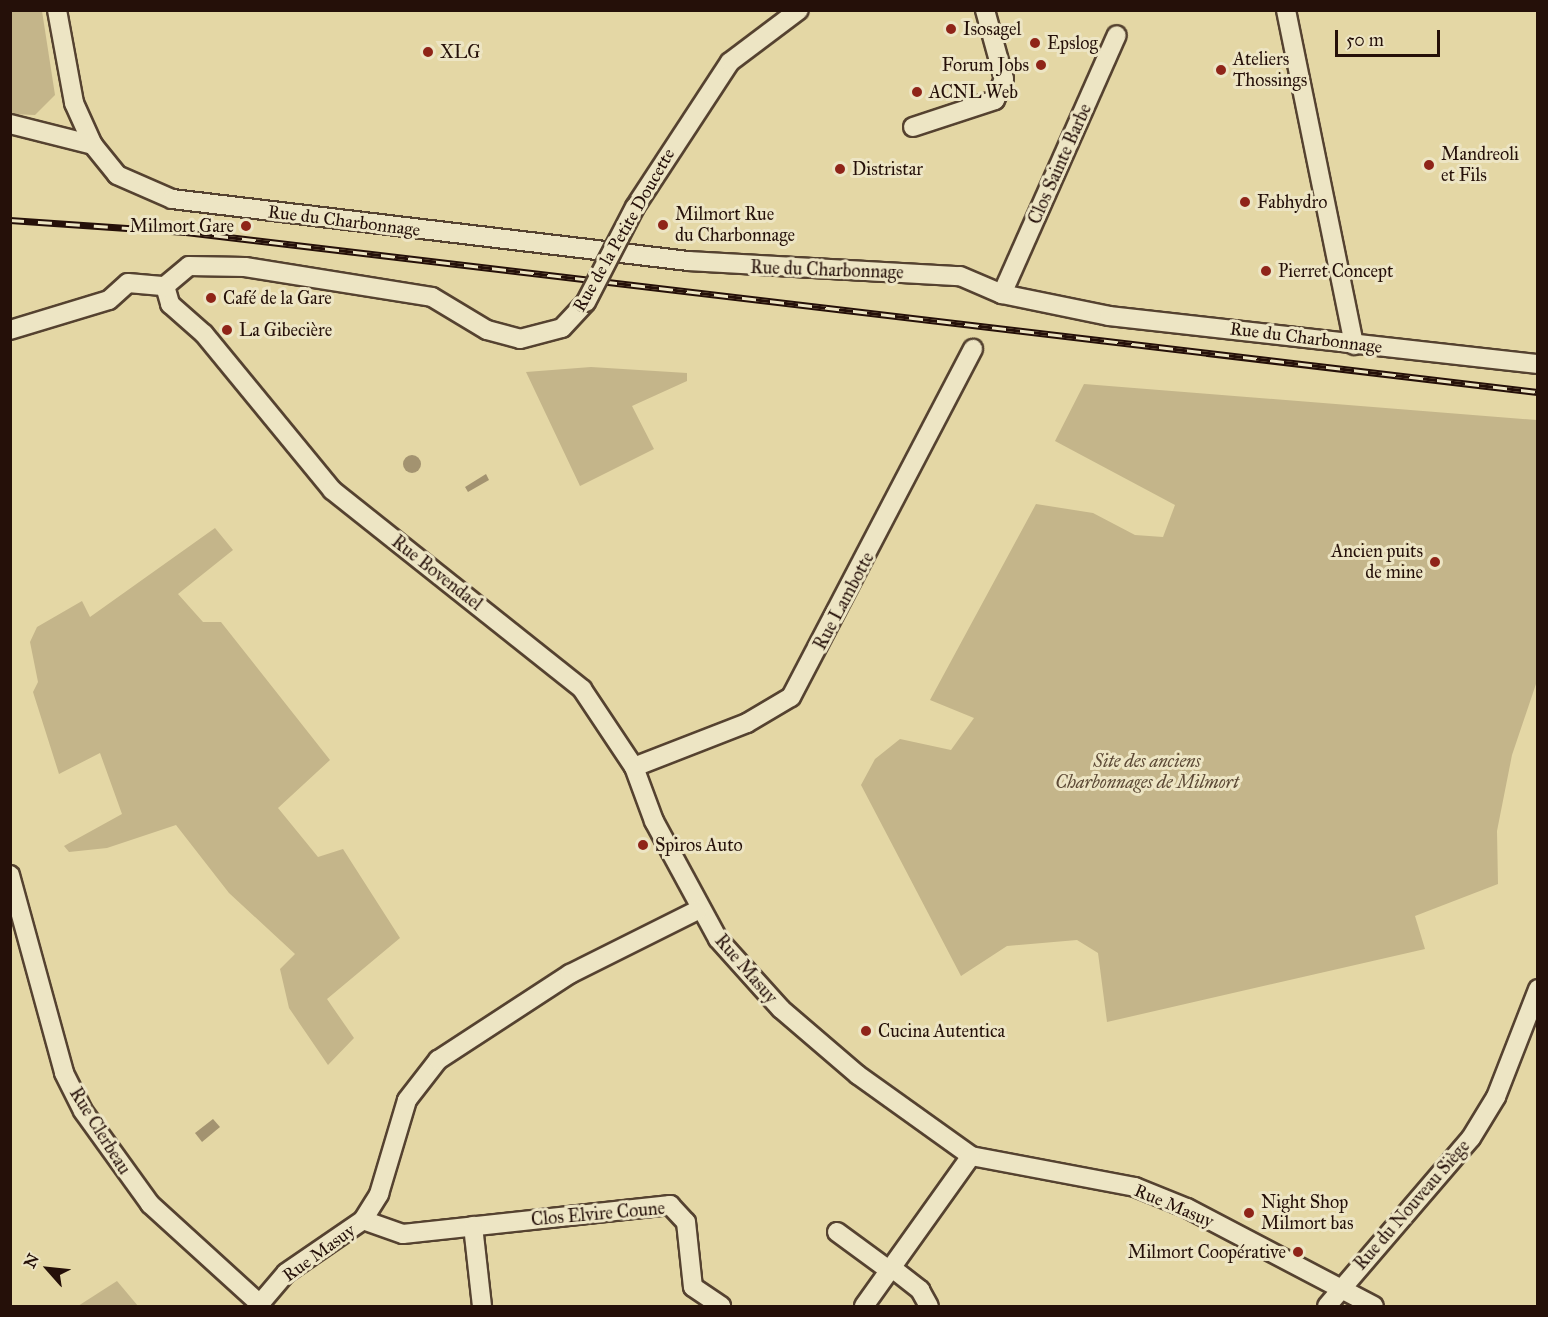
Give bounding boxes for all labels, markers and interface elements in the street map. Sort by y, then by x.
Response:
place label: Isosagel [963,18,1021,40]
scale bar [1338,18,1443,56]
marker: Isosagel [944,22,958,36]
text: 50 m [1346,29,1384,51]
place label: Epslog [1047,32,1098,54]
marker: Epslog [1028,36,1042,50]
place label: XLG [440,41,480,63]
marker: XLG [421,45,435,59]
place label: Ateliers Thossings [1233,49,1307,92]
place label: Forum Jobs [942,54,1029,76]
marker: Forum Jobs [1034,58,1048,72]
marker: Ateliers Thossings [1214,63,1228,77]
place label: ACNL Web [929,81,1018,103]
marker: ACNL Web [910,85,924,99]
street label: Clos Sainte Barbe [1024,100,1096,228]
place label: Mandreoli et Fils [1441,144,1519,186]
street label: Rue de la Petite Doucette [568,145,680,315]
place label: Distristar [852,158,923,180]
marker: Mandreoli et Fils [1422,158,1436,172]
marker: Distristar [833,162,847,176]
place label: Fabhydro [1257,191,1327,213]
marker: Fabhydro [1238,195,1252,209]
street label: Rue du Charbonnage [267,201,421,241]
place label: Milmort Rue du Charbonnage [675,204,795,246]
place label: Milmort Gare [130,215,234,237]
marker: Milmort Rue du Charbonnage [656,218,670,232]
marker: Milmort Gare [239,219,253,233]
street label: Rue du Charbonnage [750,257,904,283]
place label: Pierret Concept [1278,260,1393,282]
marker: Pierret Concept [1259,264,1273,278]
place label: Café de la Gare [223,287,332,309]
marker: Café de la Gare [204,291,218,305]
street label: Rue du Charbonnage [1229,318,1383,358]
place label: La Gibecière [239,319,332,341]
marker: La Gibecière [220,323,234,337]
street label: Rue Bovendael [387,531,487,615]
place label: Ancien puits de mine [1331,541,1423,584]
street label: Rue Lambotte [809,548,879,654]
marker: Ancien puits de mine [1428,555,1442,569]
park label: Site des anciens Charbonnages de Milmort [1055,751,1239,794]
place label: Spiros Auto [655,834,743,856]
marker: Spiros Auto [636,838,650,852]
street label: Rue Masuy [710,930,782,1008]
place label: Cucina Autentica [878,1020,1005,1042]
marker: Cucina Autentica [859,1024,873,1038]
street label: Rue Clerbeau [65,1084,135,1178]
street label: Rue du Nouveau Siège [1350,1136,1474,1274]
street label: Rue Masuy [1131,1180,1217,1232]
place label: Night Shop Milmort bas [1261,1192,1353,1234]
street label: Clos Elvire Coune [530,1197,666,1231]
marker: Night Shop Milmort bas [1242,1206,1256,1220]
street label: Rue Masuy [279,1220,359,1286]
north arrow [18,1239,78,1299]
place label: Milmort Coopérative [1128,1241,1286,1263]
marker: Milmort Coopérative [1291,1245,1305,1259]
text: N [20,1250,43,1271]

